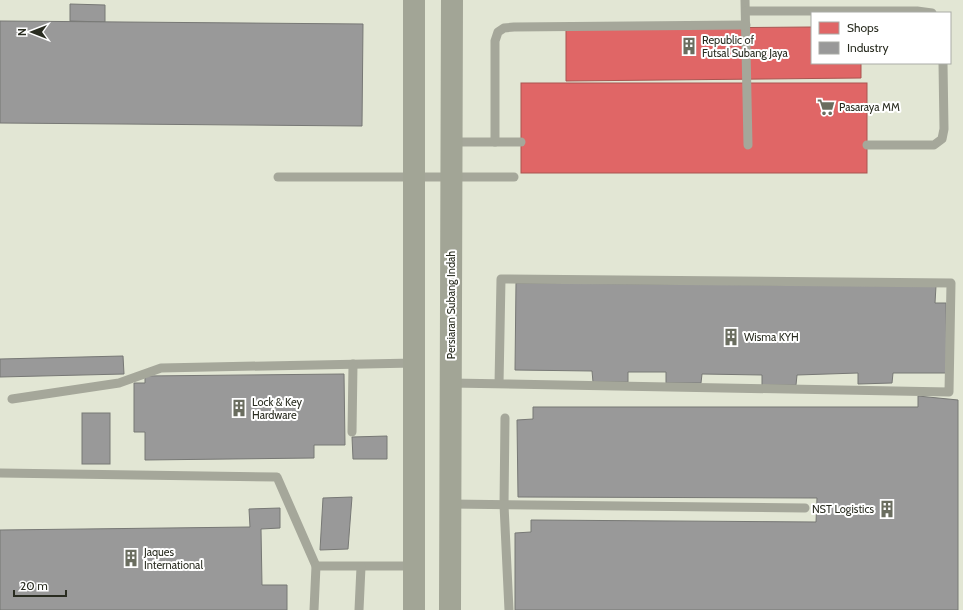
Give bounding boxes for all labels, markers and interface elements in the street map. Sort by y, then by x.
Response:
north arrow [12,12,52,52]
legend [811,12,951,64]
text: Shops [847,20,879,35]
text: N [15,28,29,36]
place label: Republic of Futsal Subang Jaya [702,33,789,60]
building icon: Republic of Futsal Subang Jaya [679,36,699,56]
text: Industry [847,40,888,55]
supermarket icon: Pasaraya MM [816,97,836,117]
place label: Pasaraya MM [839,100,900,114]
street label: Persiaran Subang Indah [444,251,458,359]
building icon: Wisma KYH [721,327,741,347]
place label: Wisma KYH [744,330,799,344]
place label: Lock & Key Hardware [252,395,302,422]
building icon: Lock & Key Hardware [229,398,249,418]
building icon: NST Logistics [877,499,897,519]
place label: NST Logistics [812,502,874,516]
place label: Jaques International [143,545,203,572]
building icon: Jaques International [121,548,141,568]
scale bar [14,572,66,598]
text: 20 m [20,578,48,593]

